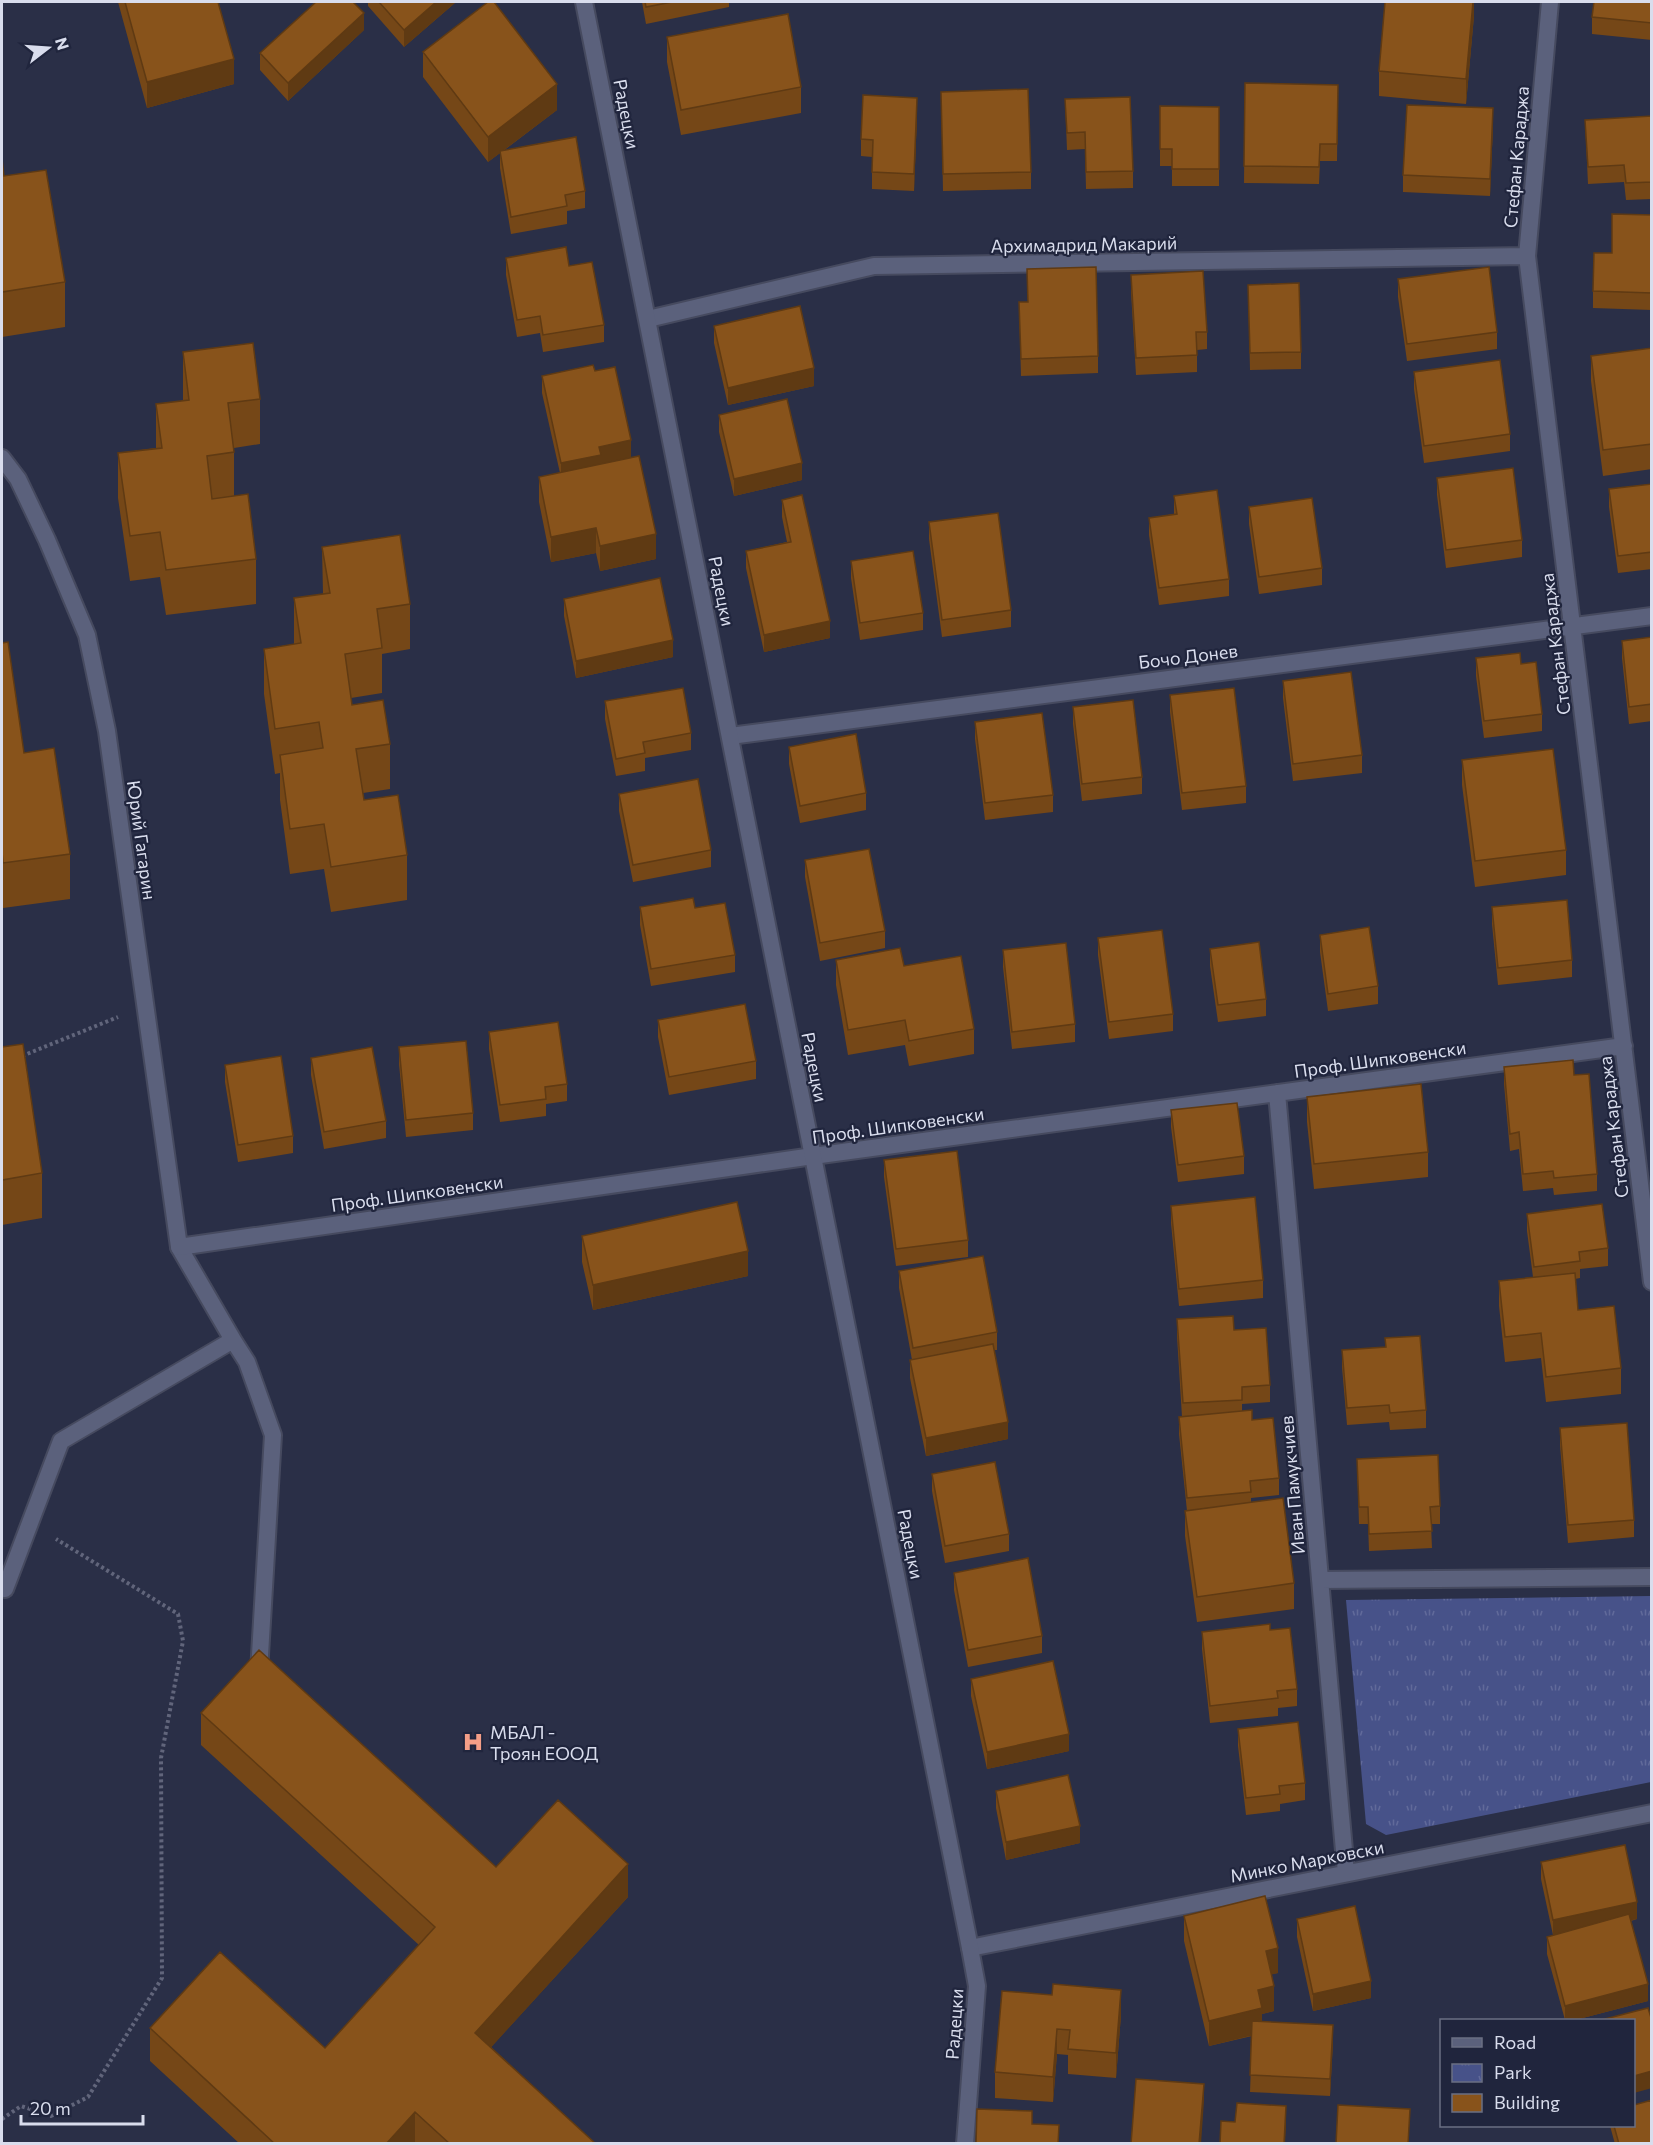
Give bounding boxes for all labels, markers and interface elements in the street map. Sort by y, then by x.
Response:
north arrow [18,18,78,78]
text: N [52,35,74,52]
street label: Радецки [609,77,645,151]
street label: Стефан Караджа [1499,85,1533,229]
street label: Архимадрид Макарий [991,231,1177,257]
street label: Радецки [704,554,740,628]
street label: Стефан Караджа [1535,572,1575,716]
street label: Бочо Донев [1137,639,1239,673]
street label: Юрий Гагарин [123,779,161,901]
street label: Радецки [797,1030,833,1104]
street label: Проф. Шипковенски [1292,1036,1468,1082]
street label: Стефан Караджа [1593,1055,1633,1199]
street label: Проф. Шипковенски [810,1102,986,1148]
street label: Проф. Шипковенски [329,1170,505,1216]
street label: Иван Памукчиев [1275,1415,1309,1555]
street label: Радецки [893,1507,929,1581]
place label: МБАЛ - Троян ЕООД [490,1721,598,1764]
hospital icon: МБАЛ - Троян ЕООД [461,1730,485,1754]
street label: Минко Марковски [1228,1835,1386,1887]
street label: Радецки [941,1988,967,2060]
legend [1440,2019,1635,2127]
text: Road [1494,2031,1536,2053]
text: Park [1494,2061,1532,2083]
scale bar [21,2088,142,2126]
text: Building [1494,2091,1560,2113]
text: 20 m [30,2097,71,2119]

